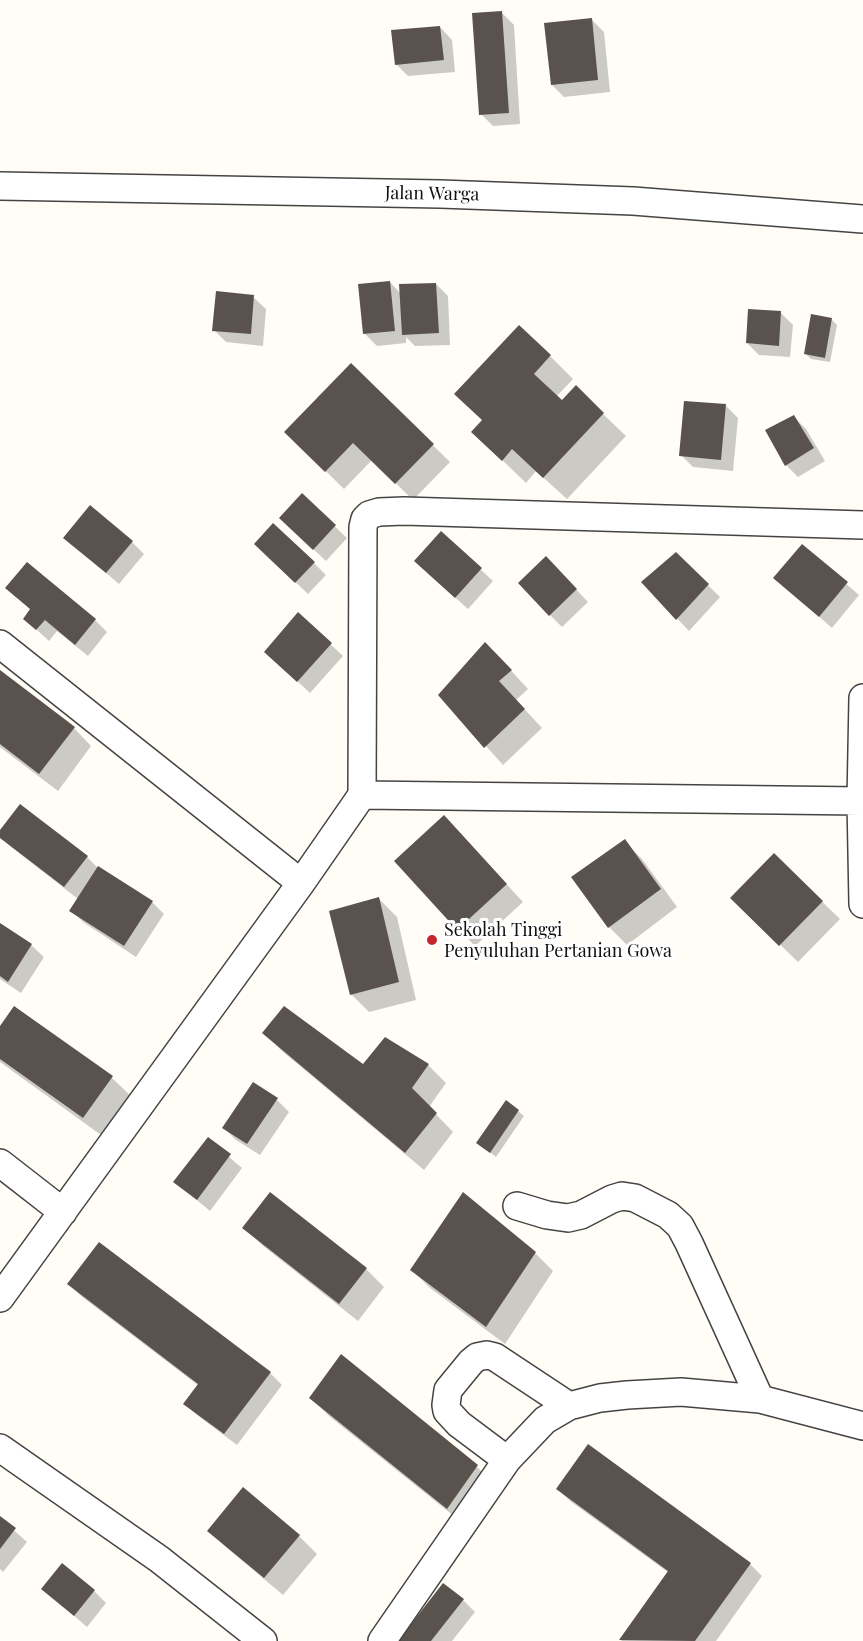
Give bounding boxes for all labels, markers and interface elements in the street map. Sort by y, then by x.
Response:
street label: Jalan Warga [385,182,479,206]
place label: Sekolah Tinggi Penyuluhan Pertanian Gowa [444,919,672,962]
marker: Sekolah Tinggi Penyuluhan Pertanian Gowa [425,933,439,947]

